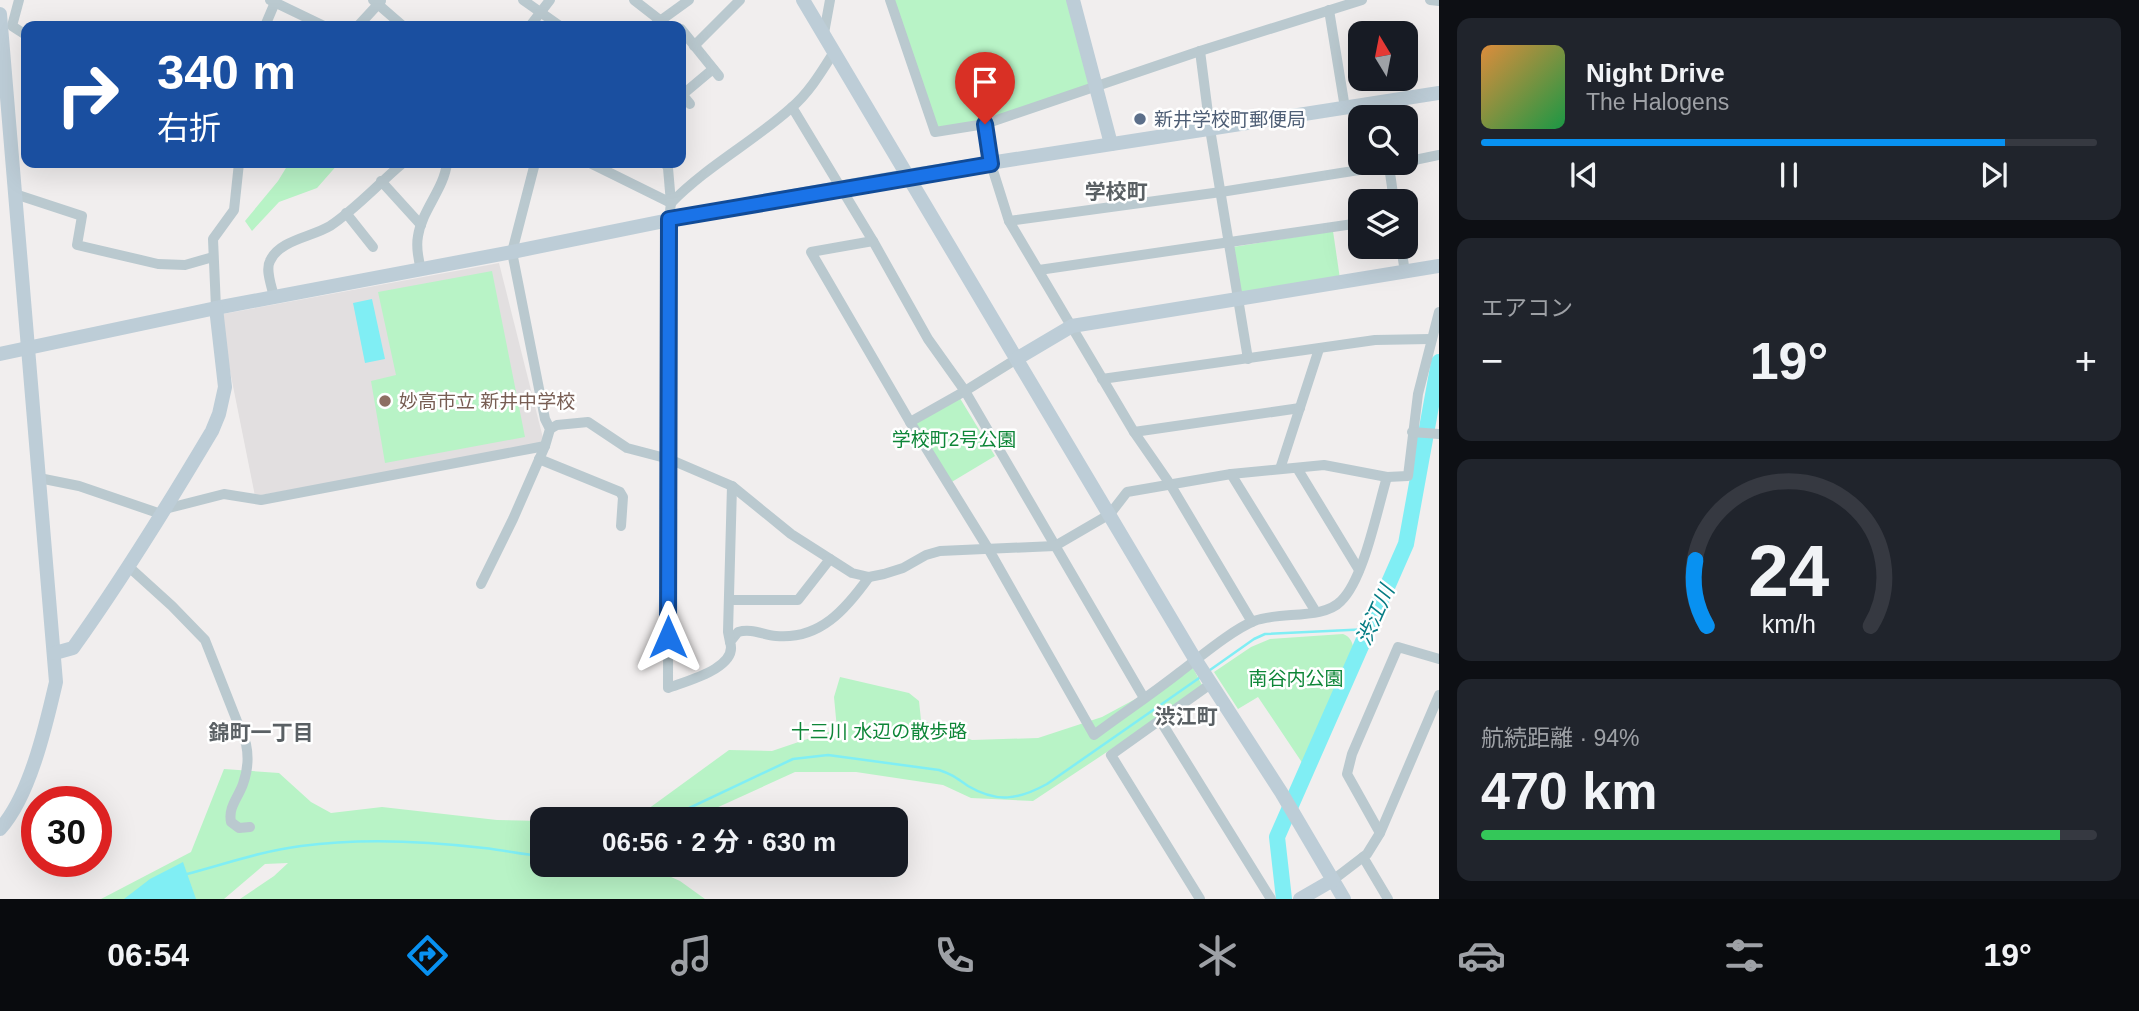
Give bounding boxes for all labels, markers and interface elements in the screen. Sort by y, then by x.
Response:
north arrow [1348,21,1418,91]
map controls [1348,21,1418,259]
text: 340 m [157,45,296,99]
icon: right [42,49,133,140]
pin [955,52,1015,124]
text: Night Drive [1586,58,1725,88]
icon: arrive [966,63,1004,101]
text: The Halogens [1586,89,1729,115]
button: search [1348,105,1418,175]
place label: 新井学校町郵便局 [1154,109,1306,130]
text: 右折 [157,110,221,146]
marker: 新井学校町郵便局 [1132,111,1148,127]
icon: previous [1565,156,1603,194]
icon: pause [1770,156,1808,194]
icon: next [1975,156,2013,194]
district label: 学校町 [1085,180,1148,203]
button: layers [1348,189,1418,259]
text: エアコン [1481,295,1573,321]
text: 19° [1750,332,1828,390]
text: − [1481,340,1503,382]
text: + [2075,340,2097,382]
place label: 妙高市立 新井中学校 [399,391,575,412]
marker: 妙高市立 新井中学校 [377,393,393,409]
park label: 学校町2号公園 [892,429,1016,450]
text: 24 [1749,530,1830,611]
water label: 渋江川 [1352,580,1399,648]
position arrow [631,600,705,674]
text: km/h [1762,609,1816,637]
park label: 南谷内公園 [1248,668,1344,689]
district label: 渋江町 [1155,705,1218,728]
district label: 錦町一丁目 [209,721,314,744]
park label: 十三川 水辺の散歩路 [791,721,967,742]
text: 航続距離 · 94% [1481,725,1639,751]
text: 470 km [1481,762,1657,820]
speed limit sign: 30 [21,786,112,877]
text: 06:56 · 2 分 · 630 m [602,827,836,857]
icon: directions [403,931,452,980]
icon: music [667,931,716,980]
icon: phone [930,931,979,980]
icon: climate [1193,931,1242,980]
icon: car [1457,931,1506,980]
icon: filters [1720,931,1769,980]
text: 06:54 [107,937,189,973]
text: 19° [1983,937,2032,973]

